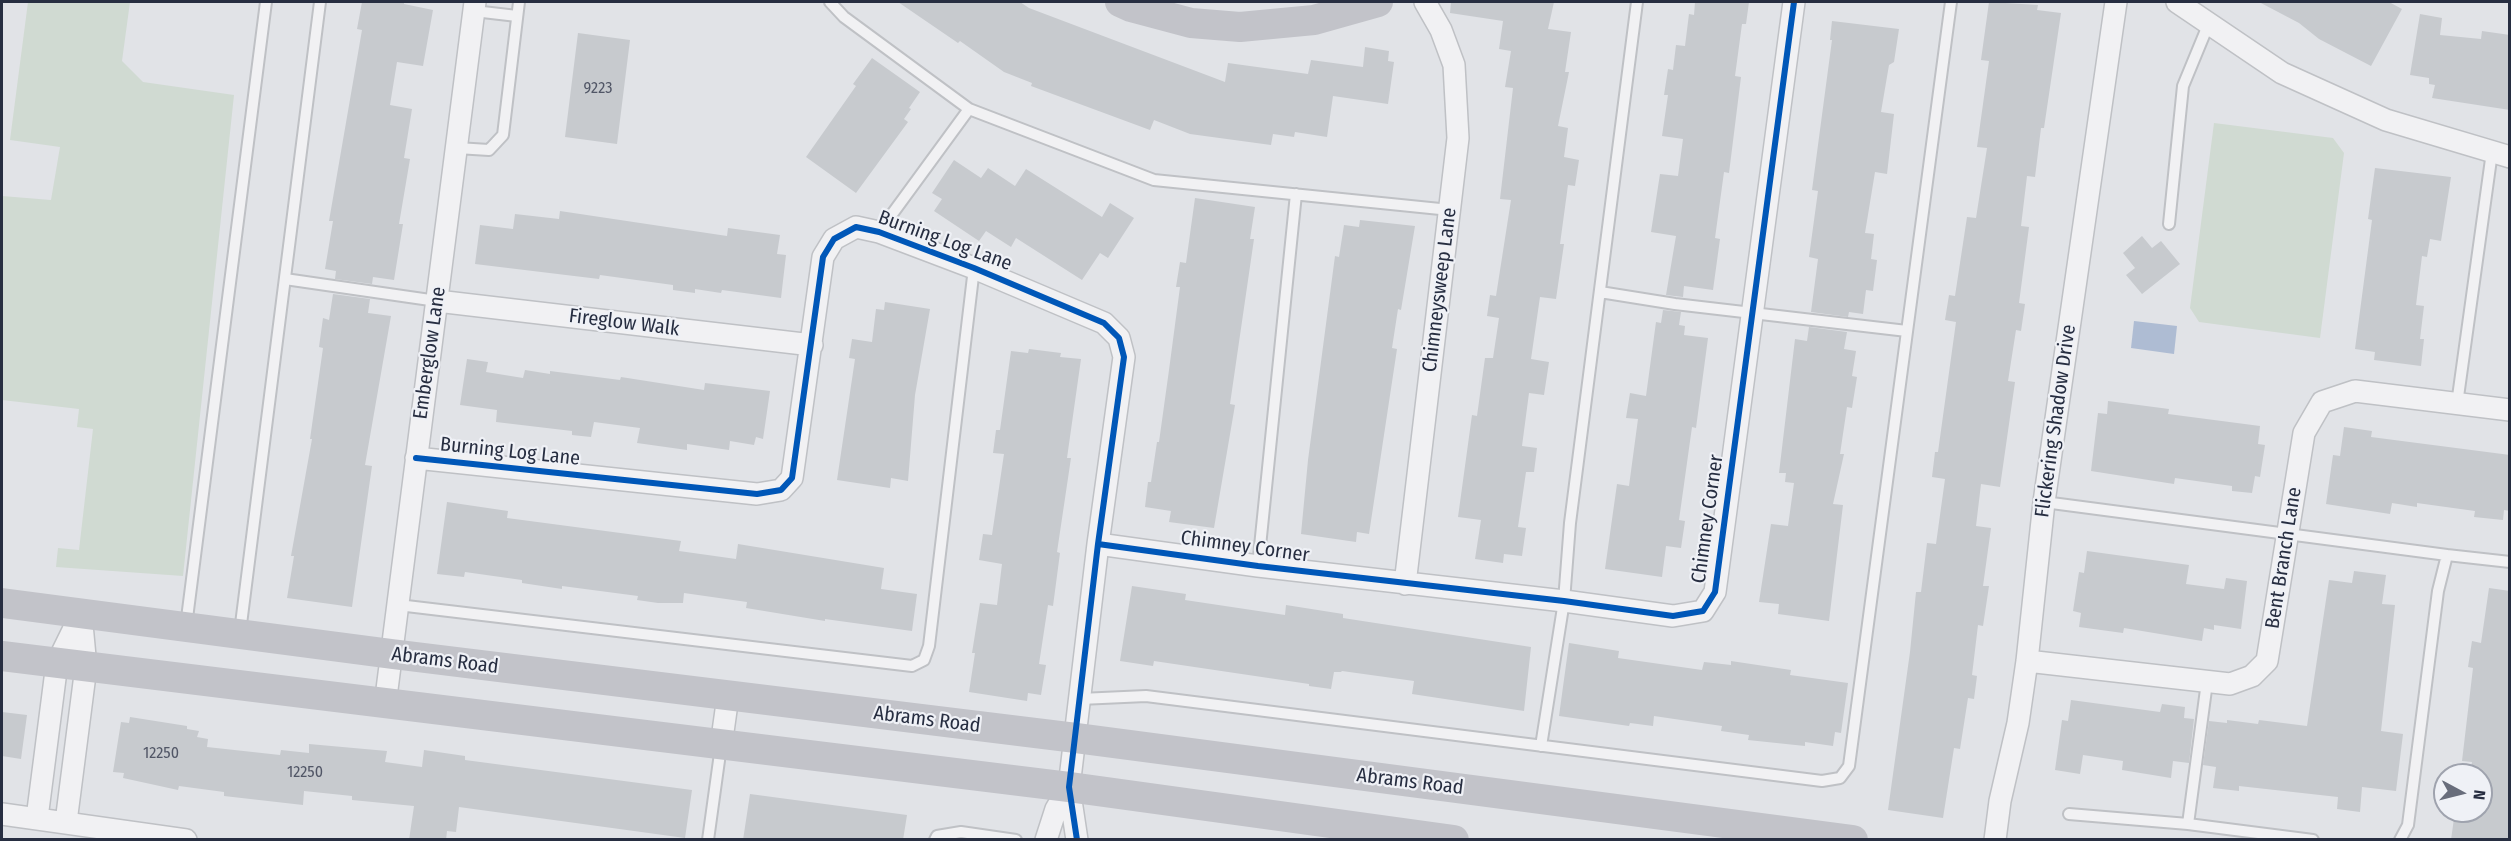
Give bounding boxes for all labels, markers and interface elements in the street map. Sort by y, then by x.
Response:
house number: 9223 [584,79,612,99]
street label: Burning Log Lane [875,206,1015,276]
street label: Chimneysweep Lane [1418,206,1462,374]
street label: Emberglow Lane [409,285,451,421]
street label: Fireglow Walk [567,304,681,342]
street label: Flickering Shadow Drive [2031,323,2081,519]
street label: Burning Log Lane [439,433,581,471]
street label: Chimney Corner [1687,453,1729,585]
street label: Bent Branch Lane [2261,486,2307,630]
street label: Chimney Corner [1179,526,1311,568]
street label: Abrams Road [390,643,500,679]
street label: Abrams Road [872,702,982,738]
house number: 12250 [143,744,179,764]
house number: 12250 [287,763,323,783]
north arrow [2433,763,2493,823]
street label: Abrams Road [1355,764,1465,800]
text: N [2469,789,2489,801]

